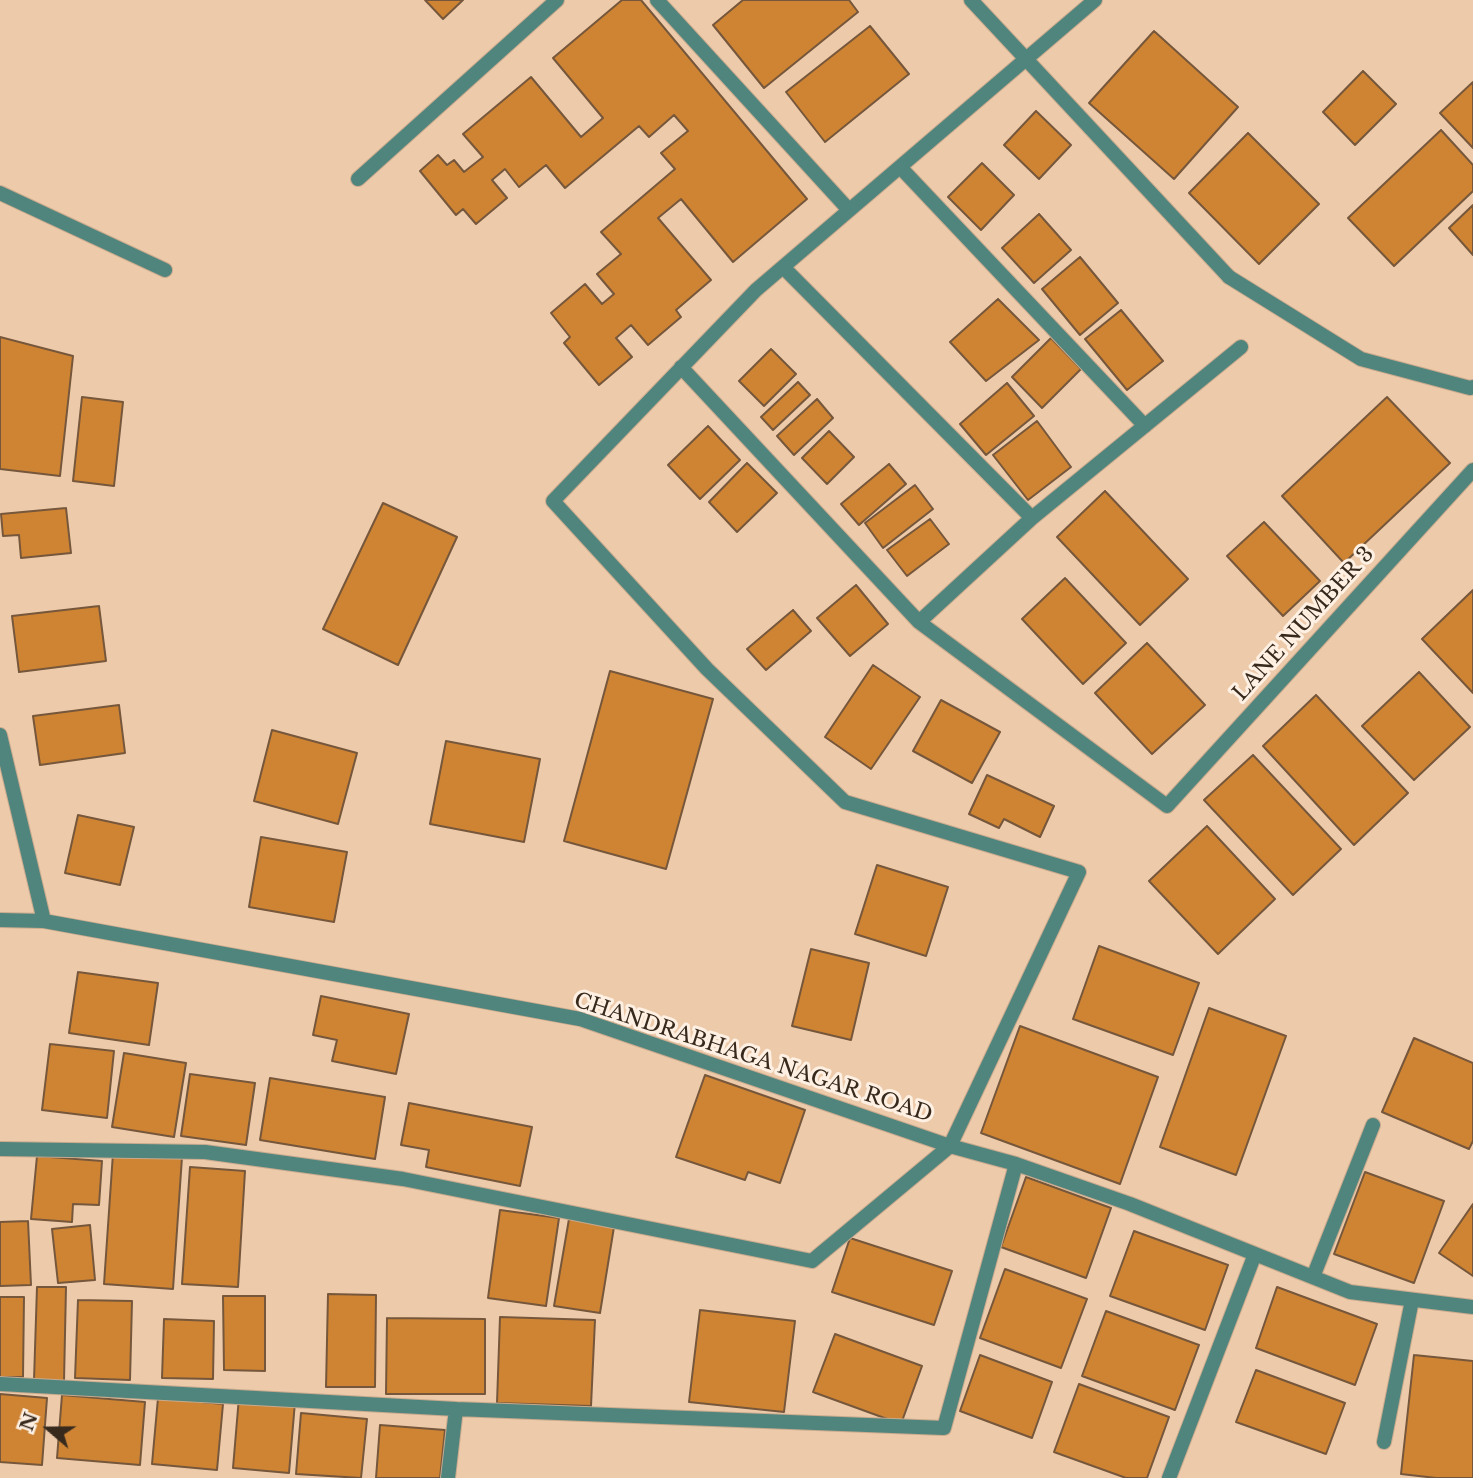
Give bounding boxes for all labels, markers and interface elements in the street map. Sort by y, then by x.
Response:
street label: LANE NUMBER 3 [1228,542,1380,706]
street label: CHANDRABHAGA NAGAR ROAD [571,988,935,1128]
north arrow [14,1394,84,1464]
text: N [15,1409,43,1434]

